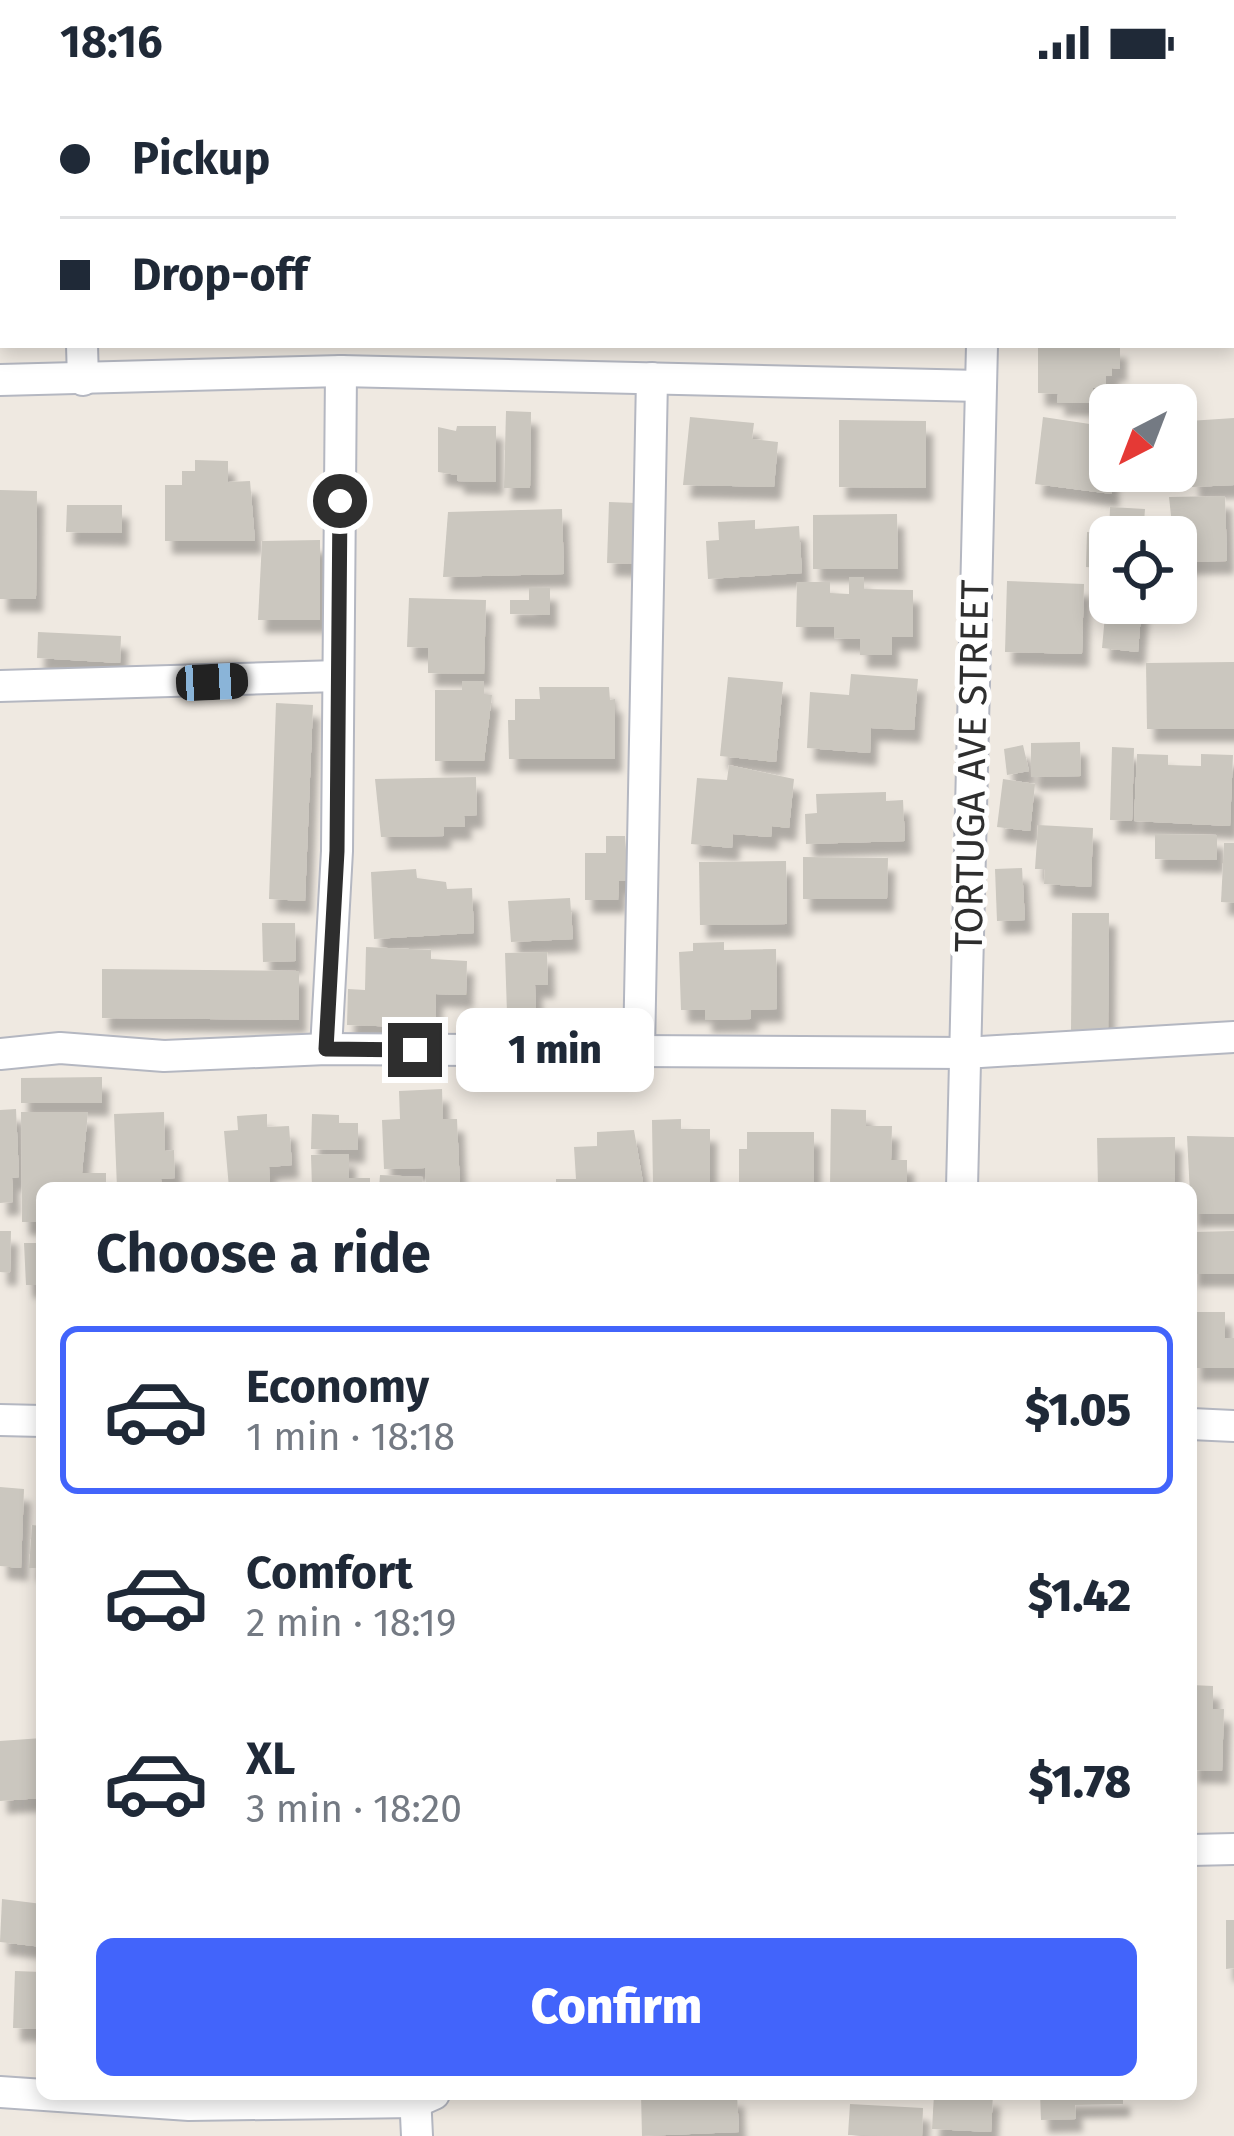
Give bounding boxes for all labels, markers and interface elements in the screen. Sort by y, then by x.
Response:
text: 18:16 [60,15,163,69]
text: Pickup [132,132,270,186]
text: Drop-off [132,248,308,302]
north arrow [1089,384,1197,492]
map controls [1089,384,1197,624]
route start [313,474,367,528]
button: locate [1089,516,1197,624]
street label: TORTUGA AVE STREET [946,579,998,953]
car [175,662,249,702]
callout: 1 min [457,1008,655,1092]
route end [388,1023,442,1077]
text: 1 min [508,1027,602,1073]
text: Choose a ride [96,1222,431,1286]
icon: car [102,1356,210,1464]
text: Economy [246,1360,429,1414]
text: $1.05 [1025,1383,1131,1437]
text: 1 min · 18:18 [246,1414,455,1460]
icon: car [102,1542,210,1650]
text: Comfort [246,1546,413,1600]
text: $1.42 [1028,1569,1131,1623]
text: 2 min · 18:19 [246,1600,456,1646]
icon: car [102,1728,210,1836]
text: XL [246,1732,295,1786]
text: $1.78 [1028,1755,1131,1809]
text: 3 min · 18:20 [246,1786,462,1832]
button: Confirm [96,1938,1137,2076]

